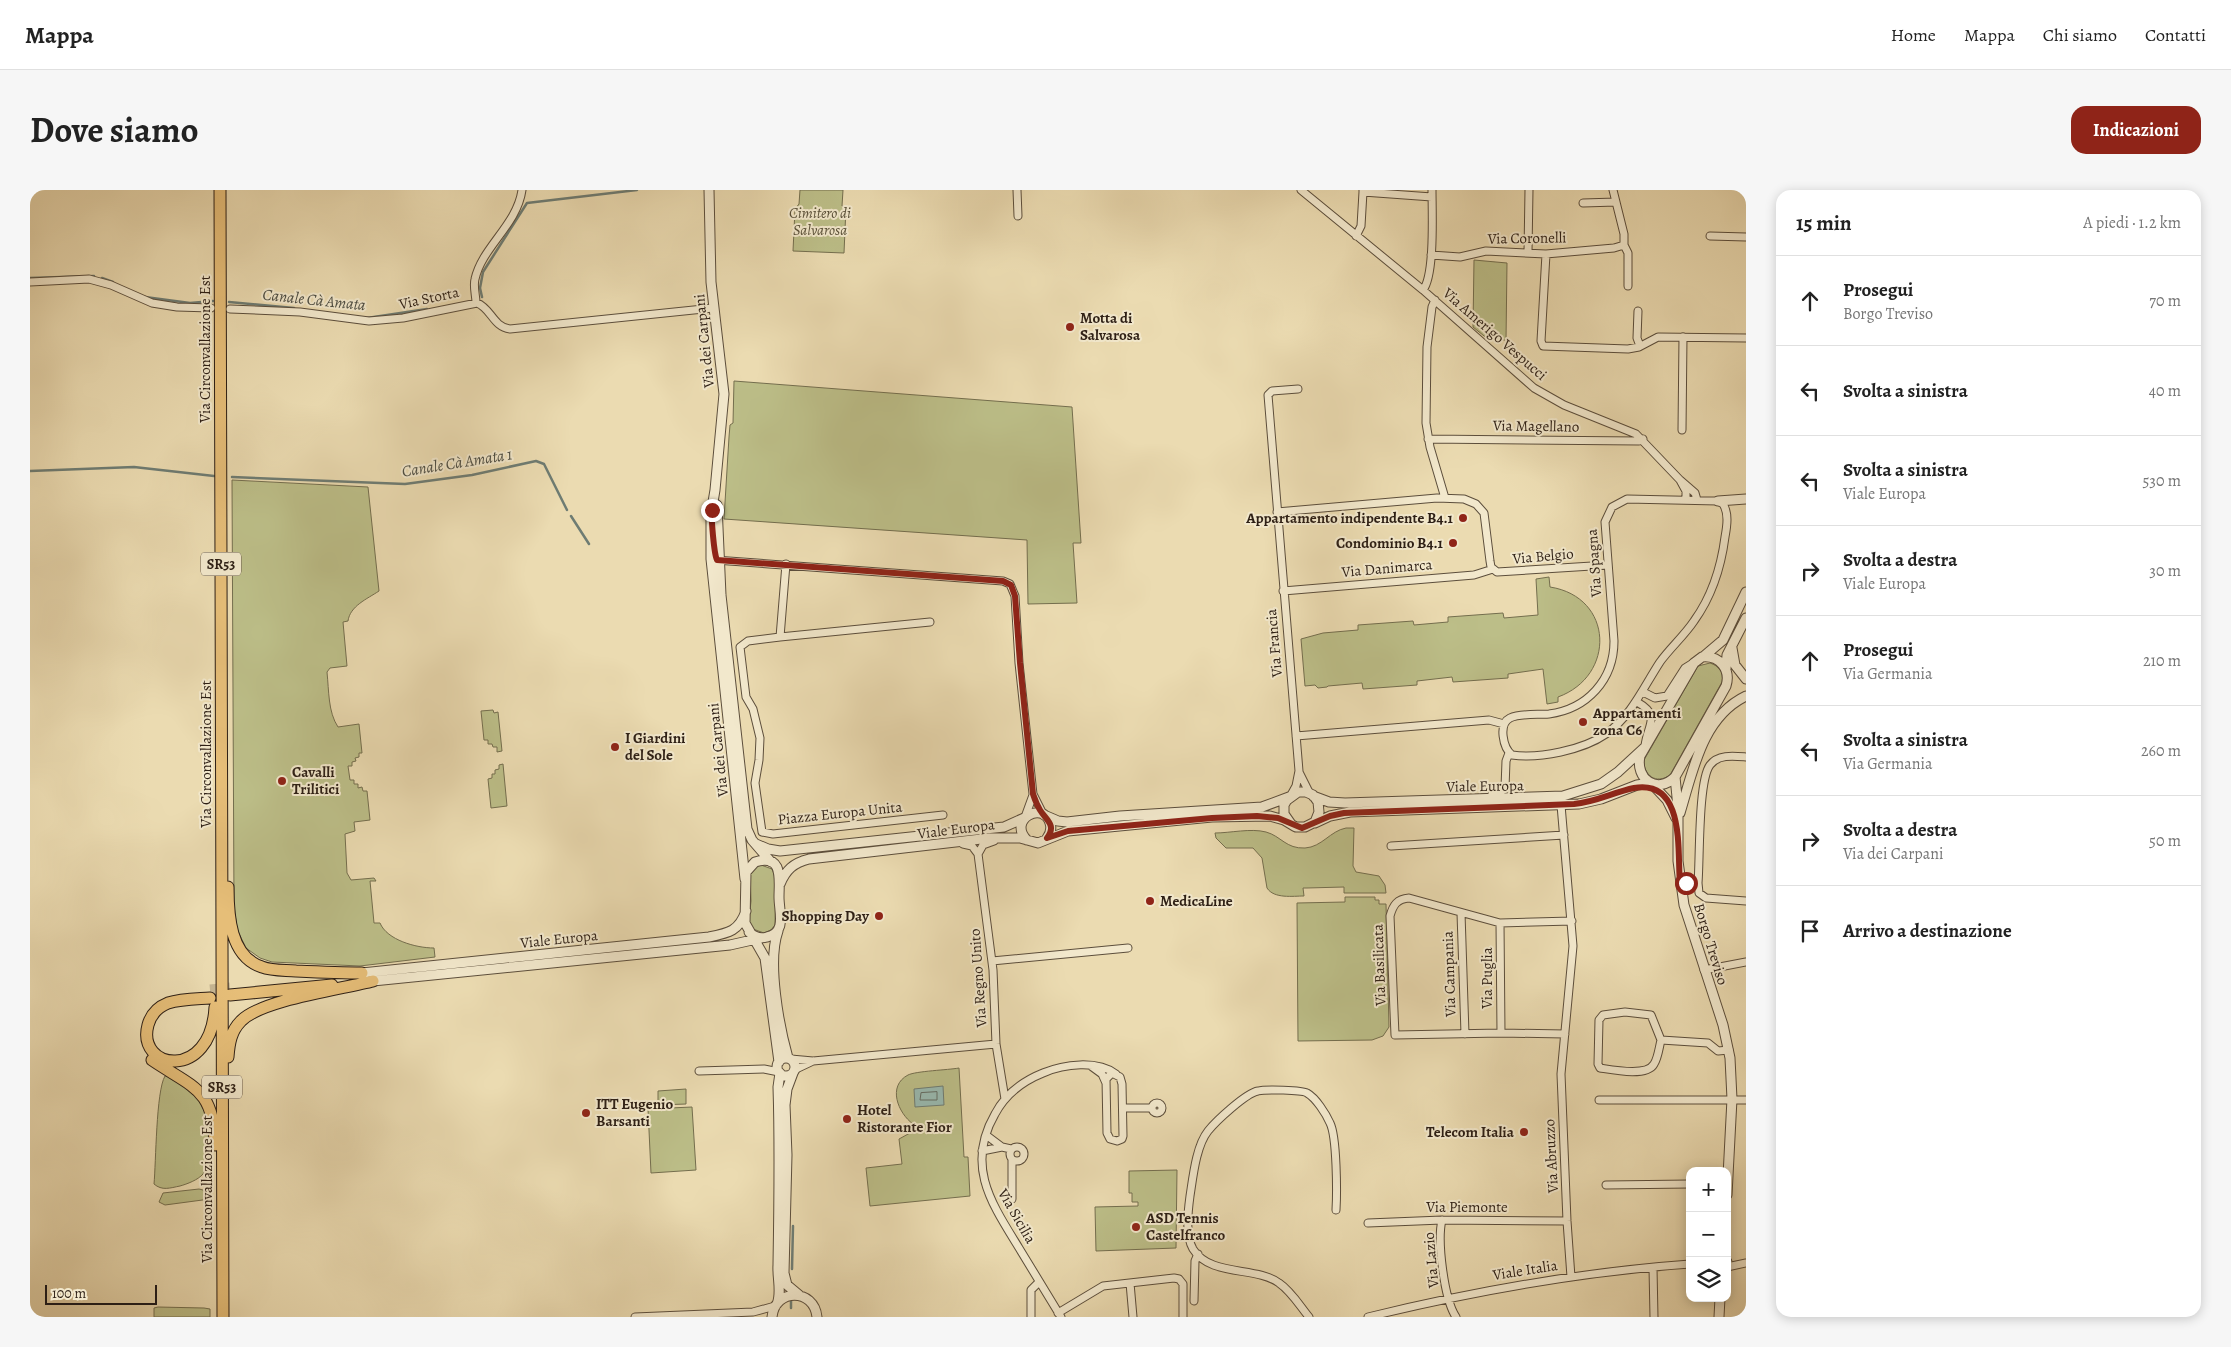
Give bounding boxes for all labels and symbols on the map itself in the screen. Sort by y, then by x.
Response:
park label: Cimitero di Salvarosa [789,203,851,240]
street label: Via Coronelli [1486,227,1567,249]
street label: Via Circonvallazione Est [195,275,215,424]
street label: Via Storta [396,282,461,314]
street label: Via Amerigo Vespucci [1438,283,1551,385]
water label: Canale Cà Amata [261,284,367,316]
street label: Via dei Carpani [689,293,719,390]
place label: Motta di Salvarosa [1080,308,1141,345]
marker: Motta di Salvarosa [1064,321,1076,333]
street label: Via Magellano [1492,415,1579,437]
water label: Canale Cà Amata 1 [400,443,514,483]
route end [701,499,724,522]
place label: Appartamento indipendente B4.1 [1245,508,1454,528]
marker: Appartamento indipendente B4.1 [1457,512,1469,524]
street label: Via Spagna [1582,528,1606,599]
place label: Condominio B4.1 [1336,533,1444,553]
marker: Condominio B4.1 [1447,537,1459,549]
street label: Via Belgio [1511,543,1574,569]
road number: SR53 [201,552,241,576]
street label: Via Danimarca [1340,554,1433,582]
street label: Via Francia [1261,608,1287,679]
street label: Via Circonvallazione Est [196,680,216,829]
street label: Via dei Carpani [703,702,733,799]
place label: Appartamenti zona C6 [1592,703,1682,740]
marker: Appartamenti zona C6 [1577,716,1589,728]
place label: I Giardini del Sole [625,728,686,765]
marker: I Giardini del Sole [609,741,621,753]
place label: Cavalli Trilitici [292,762,340,799]
marker: Cavalli Trilitici [276,775,288,787]
street label: Viale Europa [1445,775,1524,797]
street label: Piazza Europa Unita [777,797,903,829]
street label: Viale Europa [915,814,996,844]
route start [1675,872,1698,895]
place label: MedicaLine [1160,891,1233,911]
marker: MedicaLine [1144,895,1156,907]
street label: Borgo Treviso [1689,901,1733,987]
place label: Shopping Day [782,906,870,926]
marker: Shopping Day [873,910,885,922]
street label: Via Basilicata [1368,924,1390,1007]
street label: Viale Europa [518,925,599,953]
street label: Via Regno Unito [965,928,991,1029]
street label: Via Campania [1438,931,1461,1018]
street label: Via Puglia [1477,947,1497,1010]
road number: SR53 [202,1076,242,1099]
place label: ITT Eugenio Barsanti [596,1094,673,1131]
place label: Hotel Ristorante Fior [857,1100,952,1137]
marker: ITT Eugenio Barsanti [580,1107,592,1119]
marker: Hotel Ristorante Fior [841,1113,853,1125]
street label: Via Circonvallazione Est [197,1115,217,1264]
street label: Via Abruzzo [1539,1119,1563,1194]
place label: Telecom Italia [1426,1122,1515,1142]
marker: Telecom Italia [1518,1126,1530,1138]
street label: Via Sicilia [993,1184,1041,1247]
street label: Via Piemonte [1425,1197,1508,1217]
place label: ASD Tennis Castelfranco [1145,1208,1225,1245]
marker: ASD Tennis Castelfranco [1130,1221,1142,1233]
street label: Via Lazio [1419,1231,1443,1290]
street label: Viale Italia [1490,1255,1559,1285]
scale bar [45,1282,158,1305]

